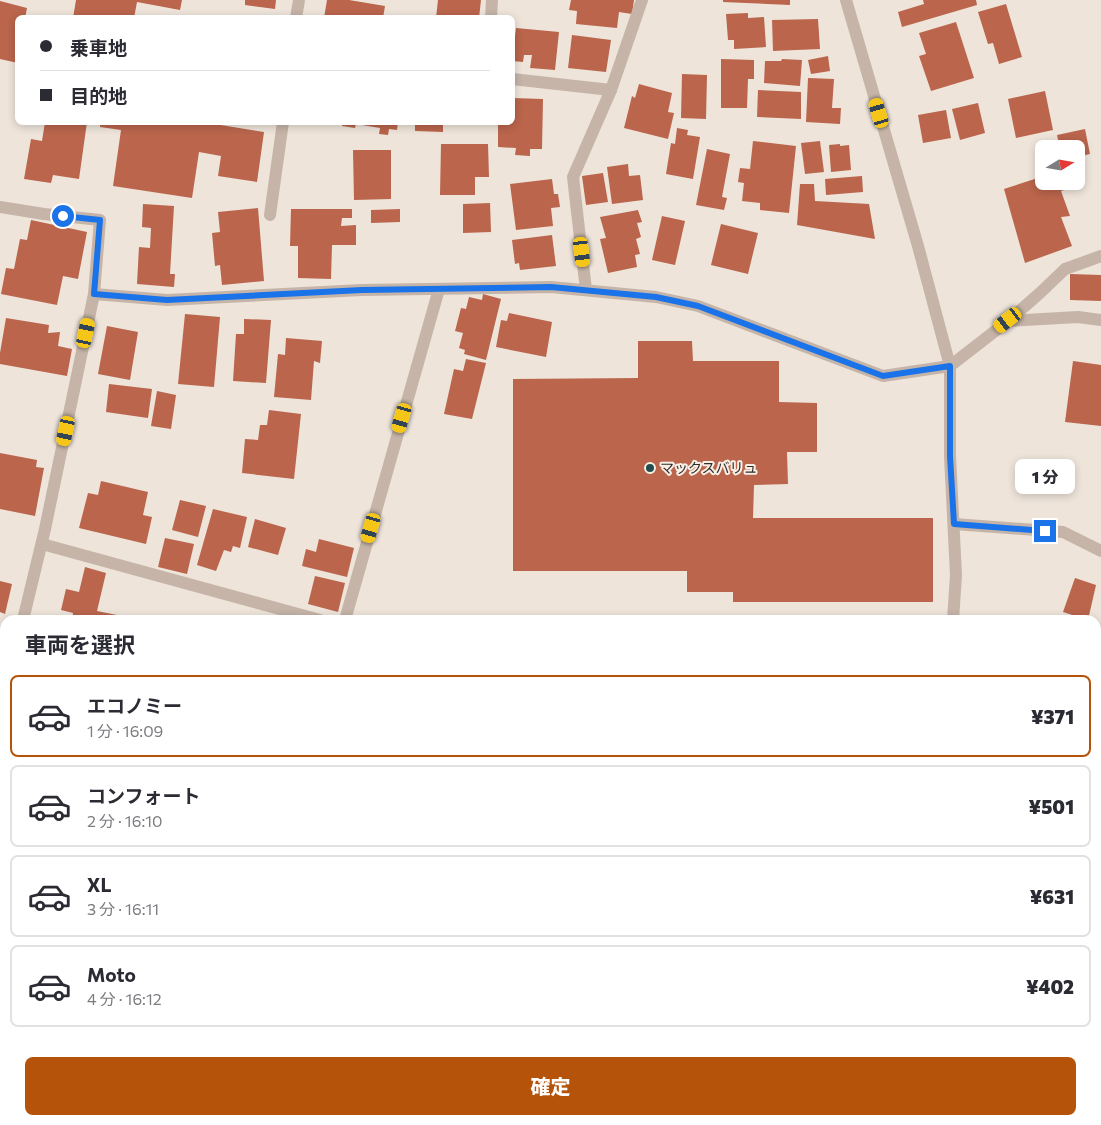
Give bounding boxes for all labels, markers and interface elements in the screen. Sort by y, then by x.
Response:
text: 乗車地 [70,36,127,59]
text: 目的地 [70,84,127,107]
car [867,96,890,130]
north arrow [1035,140,1085,190]
map controls [1035,140,1085,190]
route start [52,205,74,227]
car [572,236,591,268]
car [991,305,1024,335]
car [75,317,96,349]
car [390,402,413,434]
car [55,415,76,447]
callout: 1 分 [1015,458,1075,494]
place label: マックスバリュ [660,459,758,476]
marker: マックスバリュ [644,462,656,474]
text: 1 分 [1032,467,1058,486]
car [359,512,382,544]
route end [1034,520,1056,542]
text: 車両を選択 [25,631,135,658]
icon: car [27,694,72,739]
text: エコノミー [87,694,182,717]
text: ¥371 [1031,705,1074,728]
text: 1 分 · 16:09 [87,721,163,740]
icon: car [27,784,72,829]
text: コンフォート [87,784,200,807]
text: ¥501 [1029,795,1074,818]
text: 2 分 · 16:10 [87,811,162,830]
text: XL [87,873,112,896]
icon: car [27,874,72,919]
text: ¥631 [1030,885,1074,908]
text: 3 分 · 16:11 [87,899,159,918]
text: Moto [87,963,136,986]
icon: car [27,964,72,1009]
text: ¥402 [1026,975,1074,998]
text: 4 分 · 16:12 [87,989,162,1008]
button: 確定 [25,1057,1076,1115]

